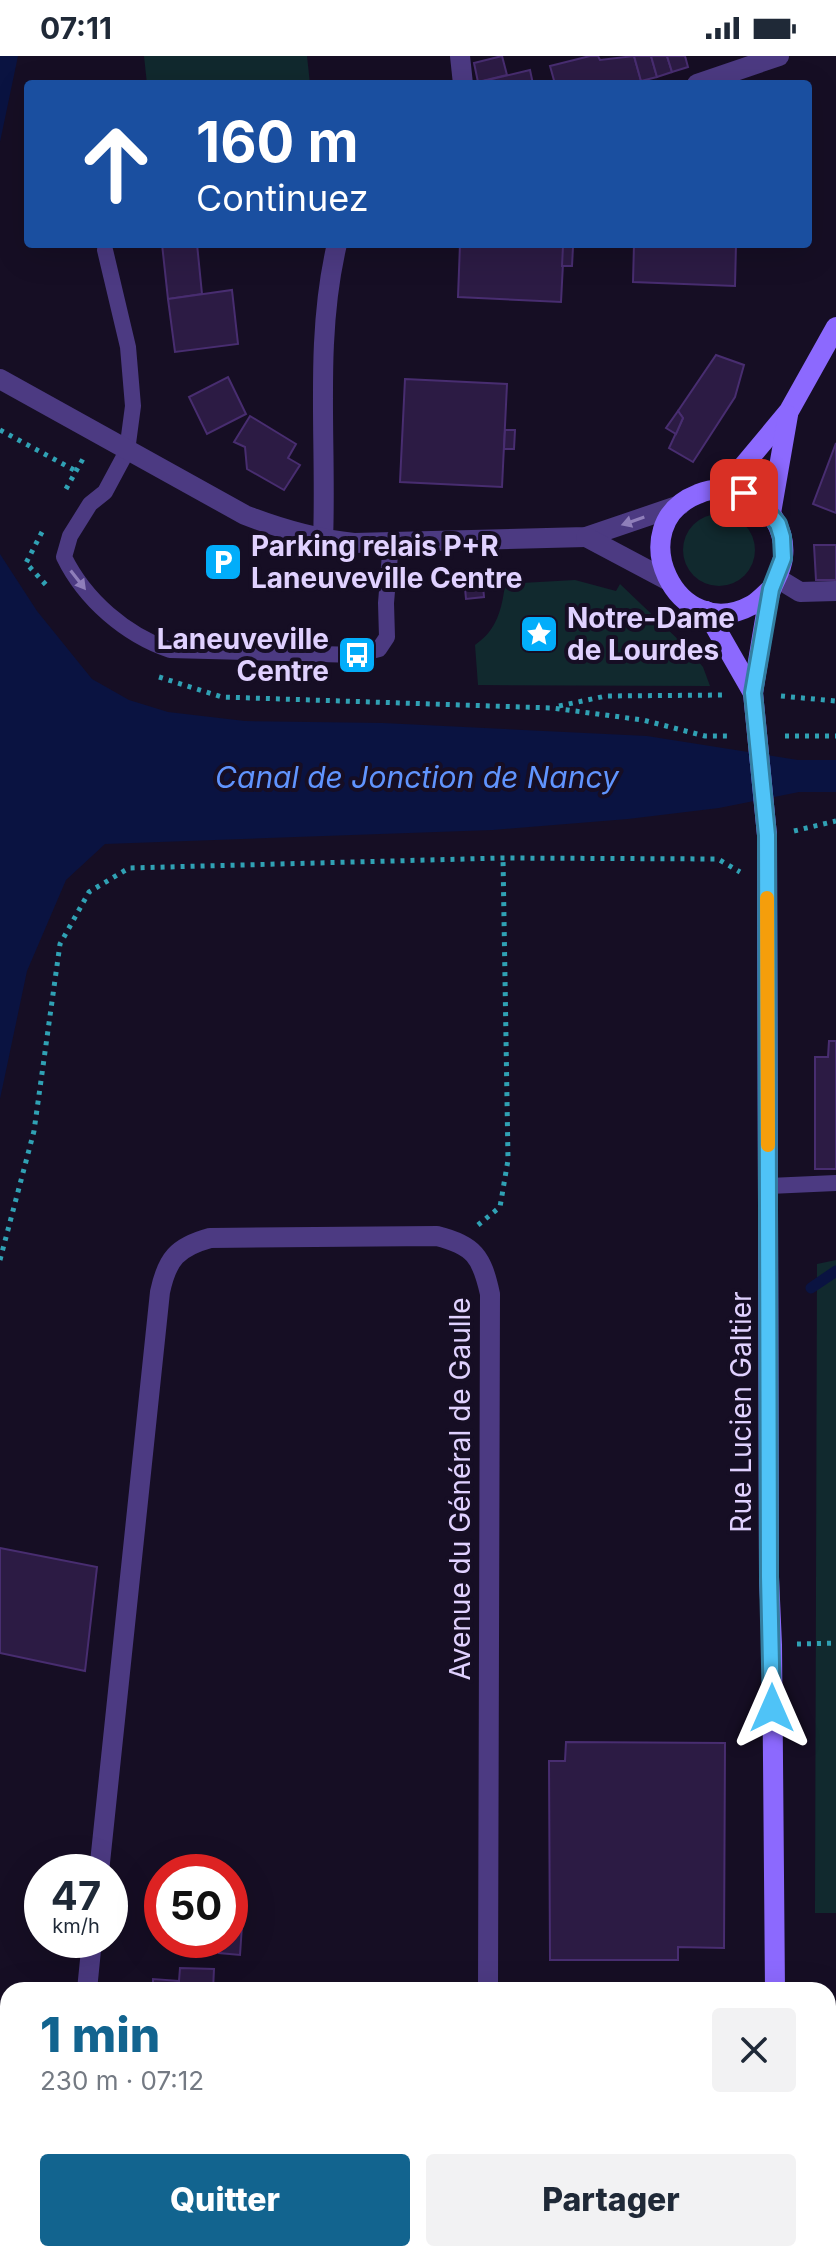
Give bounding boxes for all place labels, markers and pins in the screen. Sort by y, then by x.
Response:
pin [710,459,778,527]
place label: Parking relais P+R Laneuveville Centre [251,529,522,595]
parking icon: Parking relais P+R Laneuveville Centre [202,541,244,583]
place label: Notre-Dame de Lourdes [567,601,735,667]
place icon: Notre-Dame de Lourdes [518,613,560,655]
place label: Laneuveville Centre [157,622,329,688]
bus stop icon: Laneuveville Centre [336,634,378,676]

